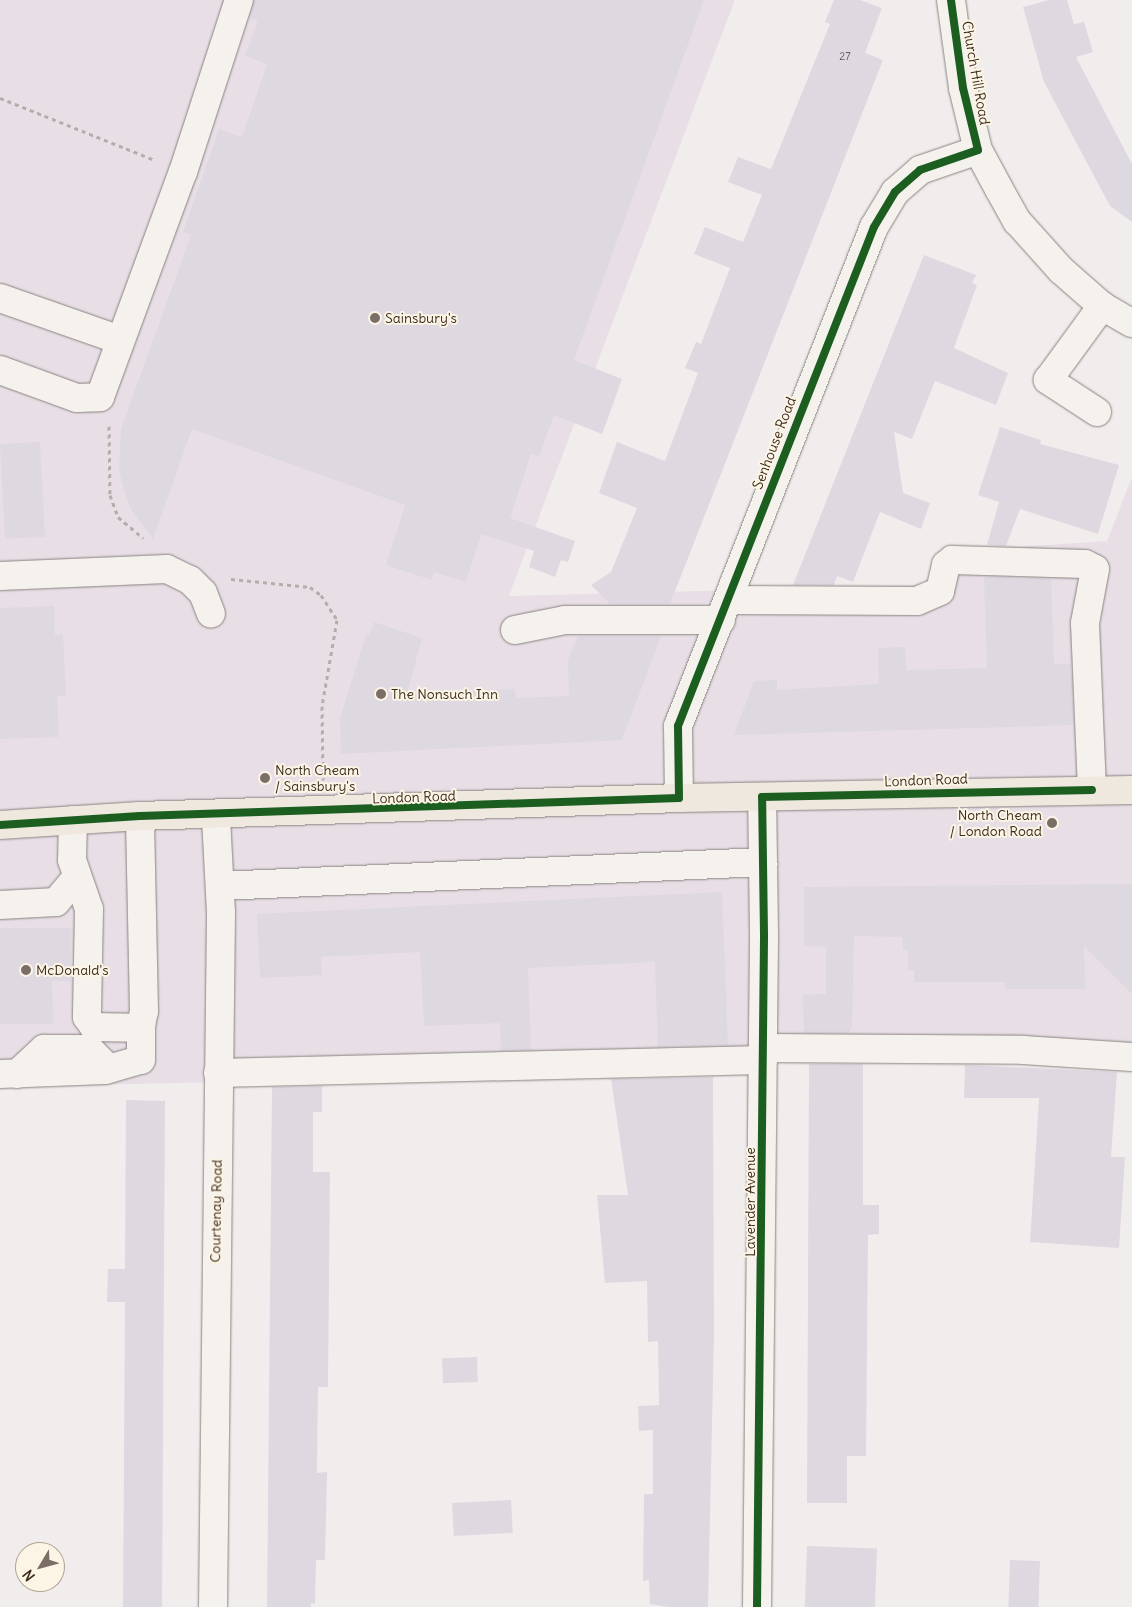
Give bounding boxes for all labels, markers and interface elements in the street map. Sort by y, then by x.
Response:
street label: Church Hill Road [959,20,993,126]
house number: 27 [839,49,851,63]
place label: Sainsbury's [385,310,457,326]
marker: Sainsbury's [369,312,381,324]
street label: Senhouse Road [749,394,799,492]
place label: The Nonsuch Inn [391,686,498,702]
marker: The Nonsuch Inn [375,688,387,700]
place label: North Cheam / Sainsbury's [275,762,359,794]
street label: London Road [884,770,968,790]
marker: North Cheam / Sainsbury's [259,772,271,784]
street label: London Road [372,787,456,807]
place label: North Cheam / London Road [950,807,1042,840]
marker: North Cheam / London Road [1046,817,1058,829]
place label: McDonald's [36,962,109,978]
marker: McDonald's [20,964,32,976]
street label: Lavender Avenue [742,1147,758,1257]
street label: Courtenay Road [207,1159,225,1263]
north arrow [15,1542,65,1592]
text: N [19,1566,39,1585]

